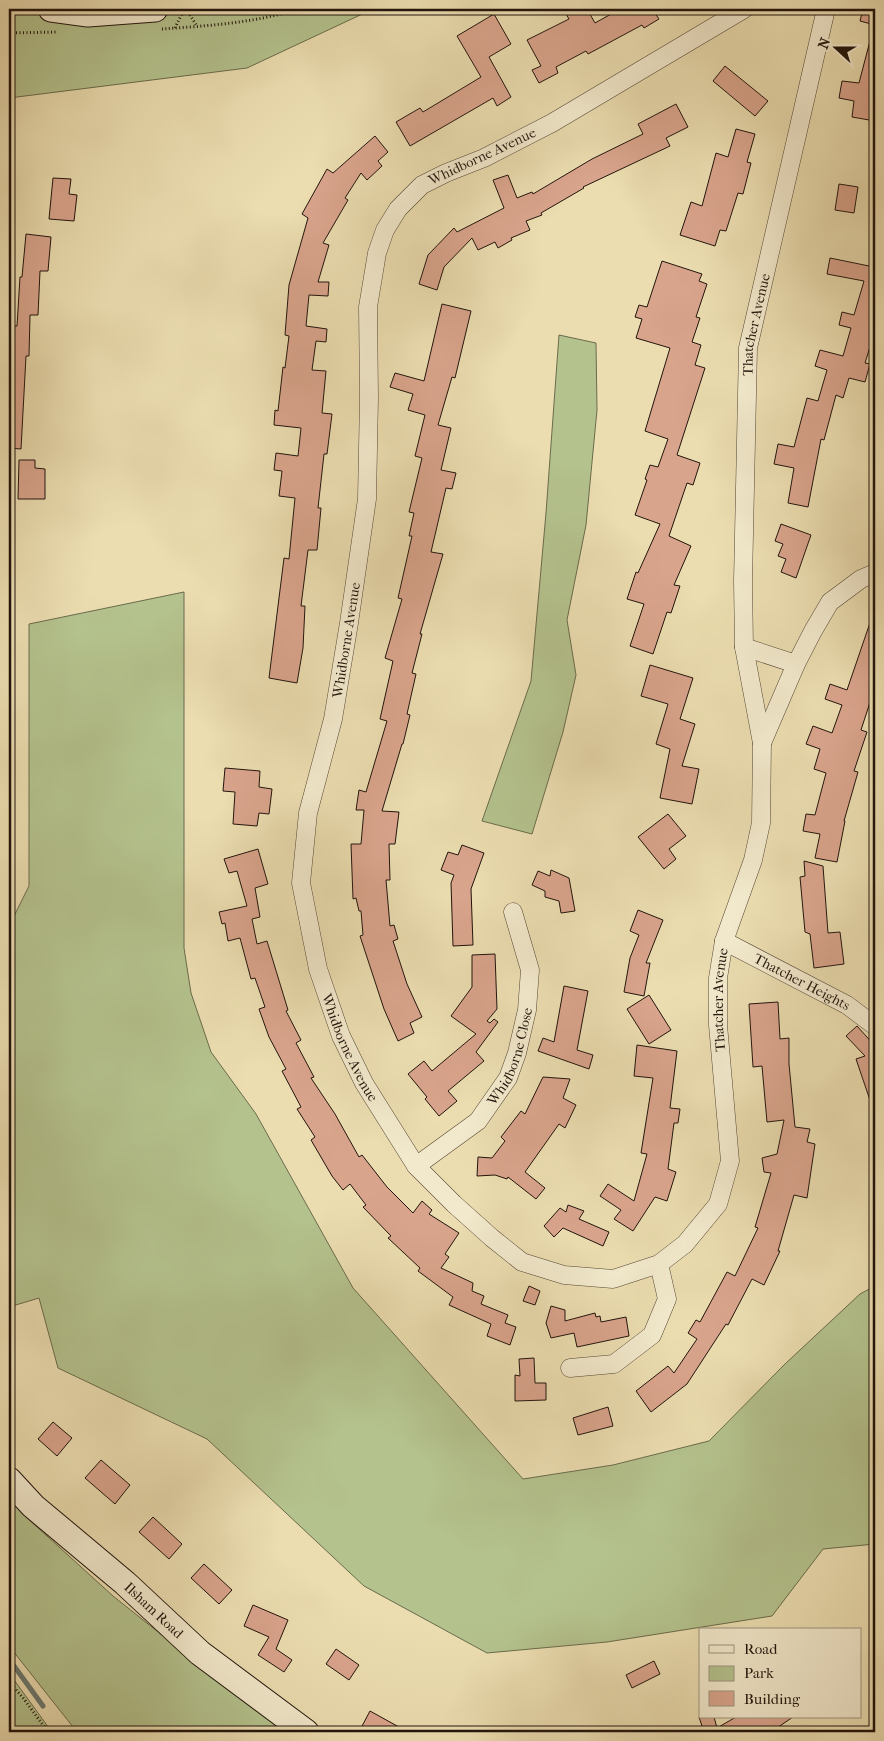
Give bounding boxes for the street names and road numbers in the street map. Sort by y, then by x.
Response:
street label: Whidborne Avenue [425,124,539,189]
street label: Thatcher Avenue [739,272,774,376]
street label: Whidborne Avenue [329,581,364,700]
street label: Thatcher Avenue [710,947,732,1052]
street label: Thatcher Heights [751,950,853,1014]
street label: Whidborne Avenue [318,990,381,1105]
street label: Whidborne Close [483,1006,536,1109]
street label: Ilsham Road [121,1579,187,1642]

